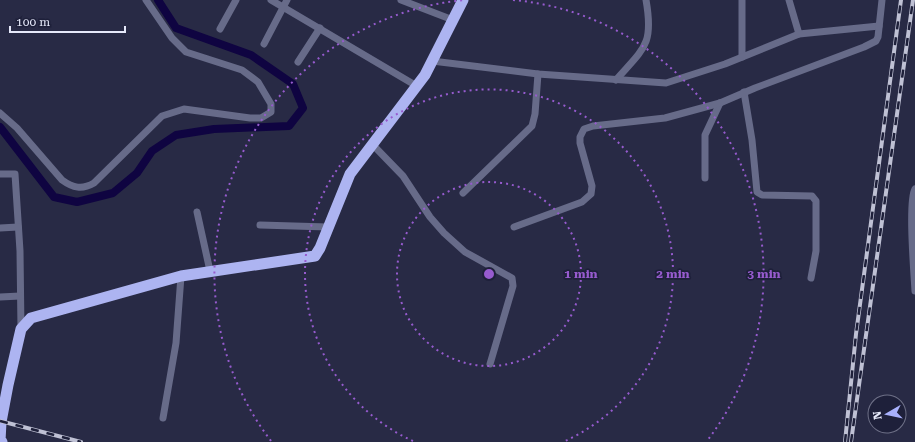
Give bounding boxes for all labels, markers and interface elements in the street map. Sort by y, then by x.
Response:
scale bar [10,8,125,34]
text: 100 m [16,15,50,29]
centre of rings [482,267,496,281]
text: 1 min [564,267,598,281]
text: 2 min [656,267,690,281]
text: 3 min [747,267,781,281]
north arrow [867,394,907,434]
text: N [870,410,885,421]

